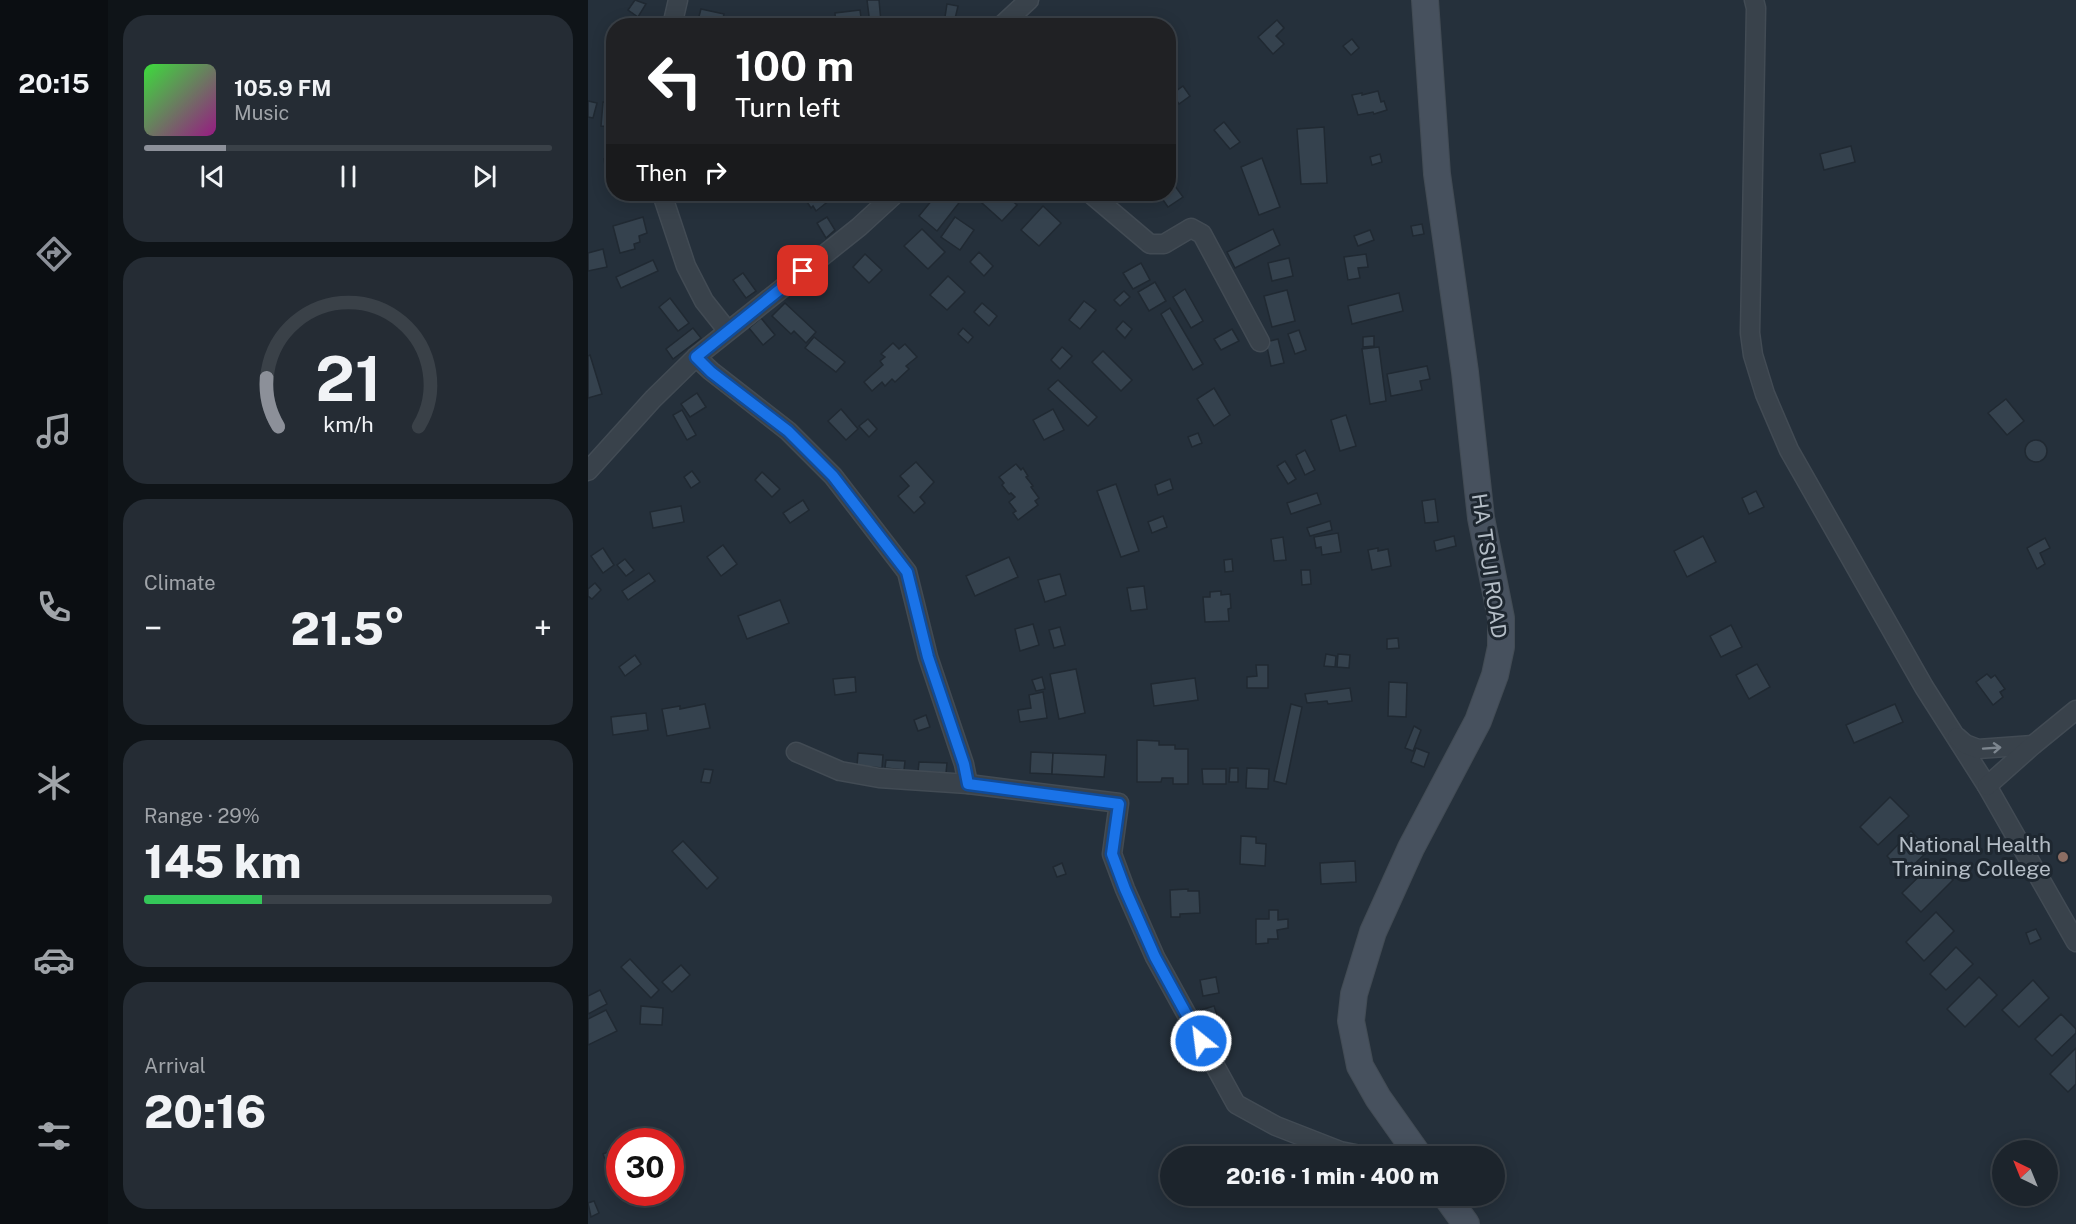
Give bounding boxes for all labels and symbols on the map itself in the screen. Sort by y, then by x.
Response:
pin [777,245,828,296]
street label: HA TSUI ROAD [1467,492,1512,640]
one-way arrow [1982,742,2002,753]
place label: National Health Training College [1892,832,2051,881]
marker: National Health Training College [2056,850,2070,864]
position arrow [1169,1009,1233,1073]
speed limit sign: 30 [606,1128,684,1206]
north arrow [1992,1140,2058,1206]

